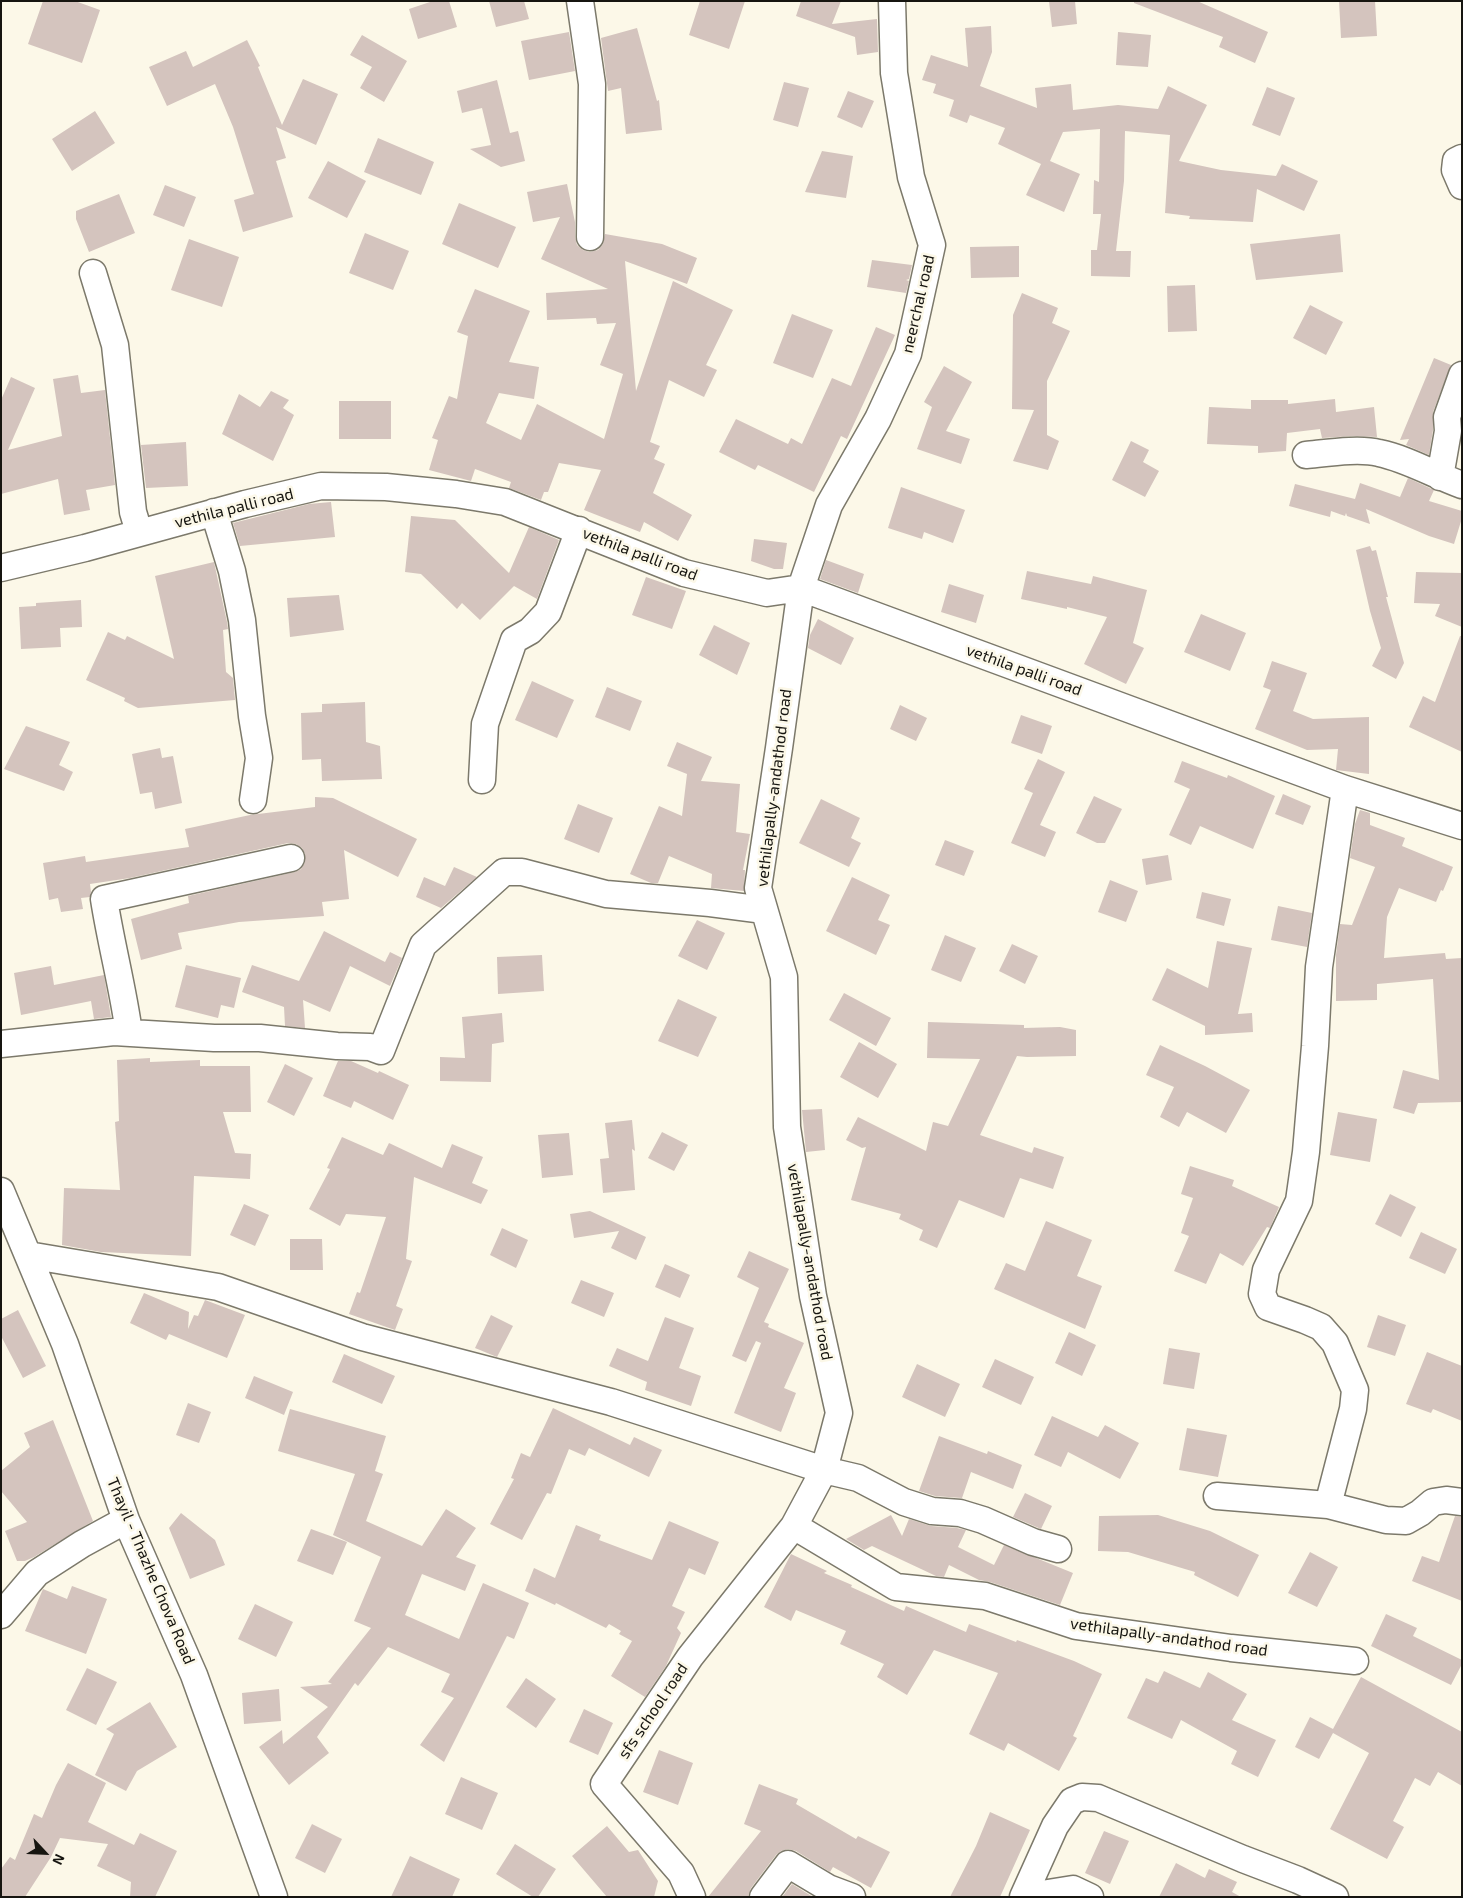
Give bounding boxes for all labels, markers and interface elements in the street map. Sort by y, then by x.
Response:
street label: neerchal road [897,253,939,355]
street label: vethila palli road [173,484,295,532]
street label: vethila palli road [580,523,700,585]
street label: vethila palli road [963,640,1085,700]
street label: vethilapally-andathod road [752,688,796,888]
street label: vethilapally-andathod road [783,1162,837,1362]
street label: Thayil - Thazhe Chova Road [103,1475,199,1667]
street label: vethilapally-andathod road [1069,1614,1269,1660]
street label: sfs school road [614,1660,692,1762]
north arrow [20,1828,70,1878]
text: N [49,1851,69,1868]

